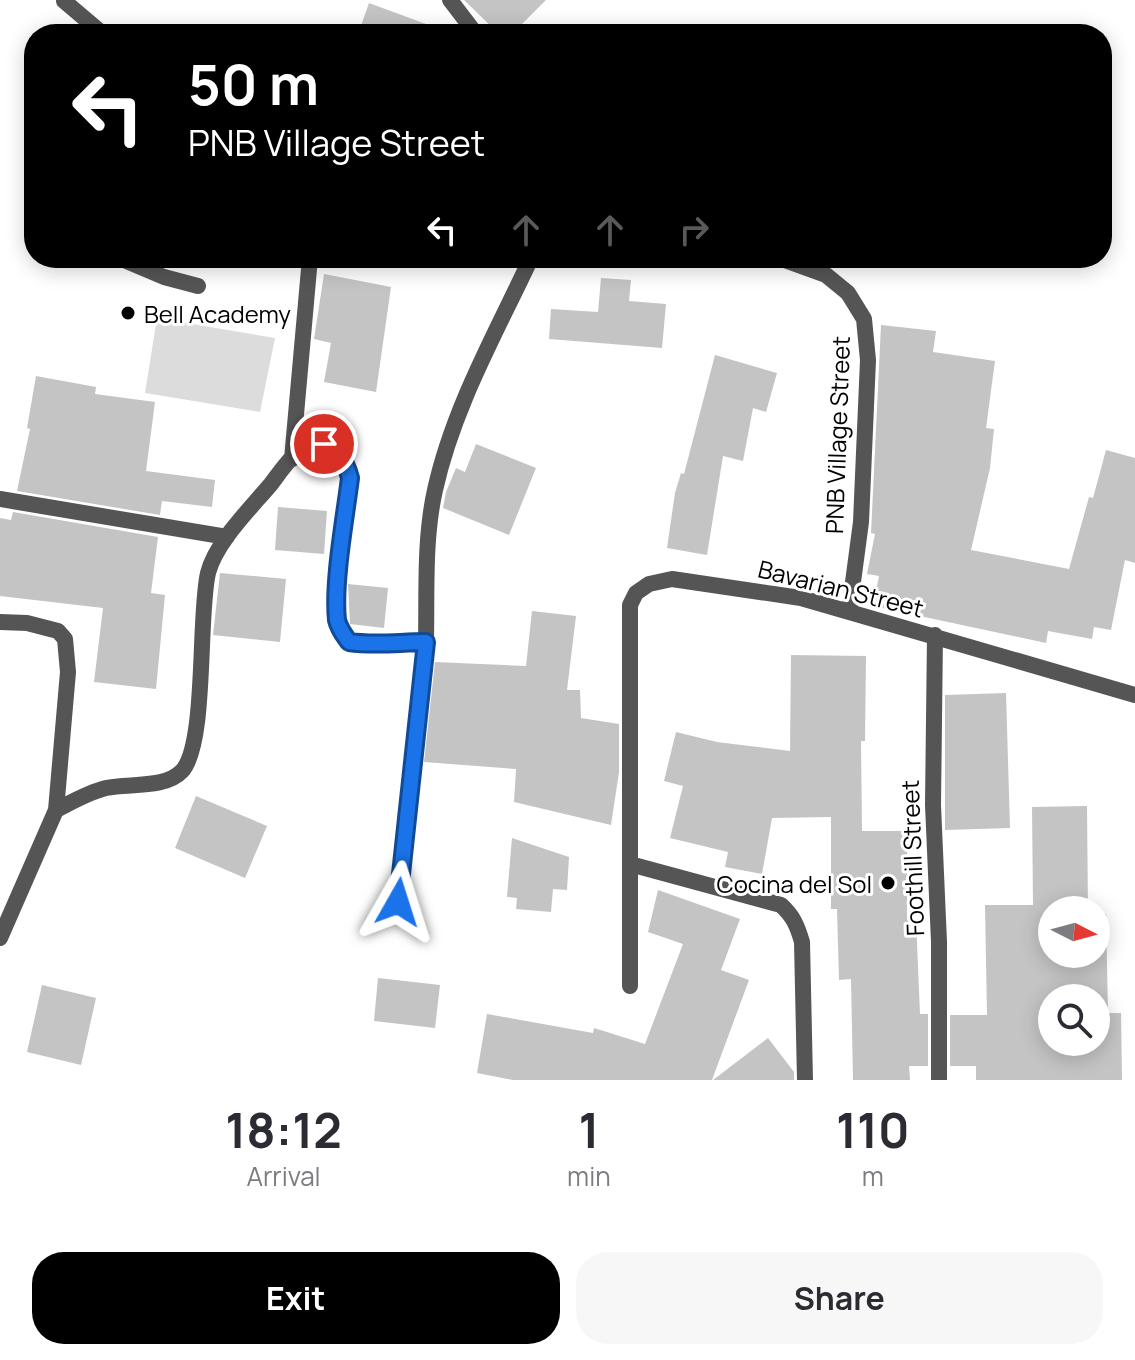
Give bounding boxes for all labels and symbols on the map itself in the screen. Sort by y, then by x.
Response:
place label: Bell Academy [144,297,291,330]
marker: Bell Academy [119,304,137,322]
street label: PNB Village Street [817,335,857,535]
pin [290,410,358,478]
street label: Bavarian Street [755,551,927,625]
street label: Foothill Street [893,779,931,937]
position arrow [356,860,440,944]
place label: Cocina del Sol [716,867,872,900]
marker: Cocina del Sol [879,874,897,892]
north arrow [1038,896,1110,968]

